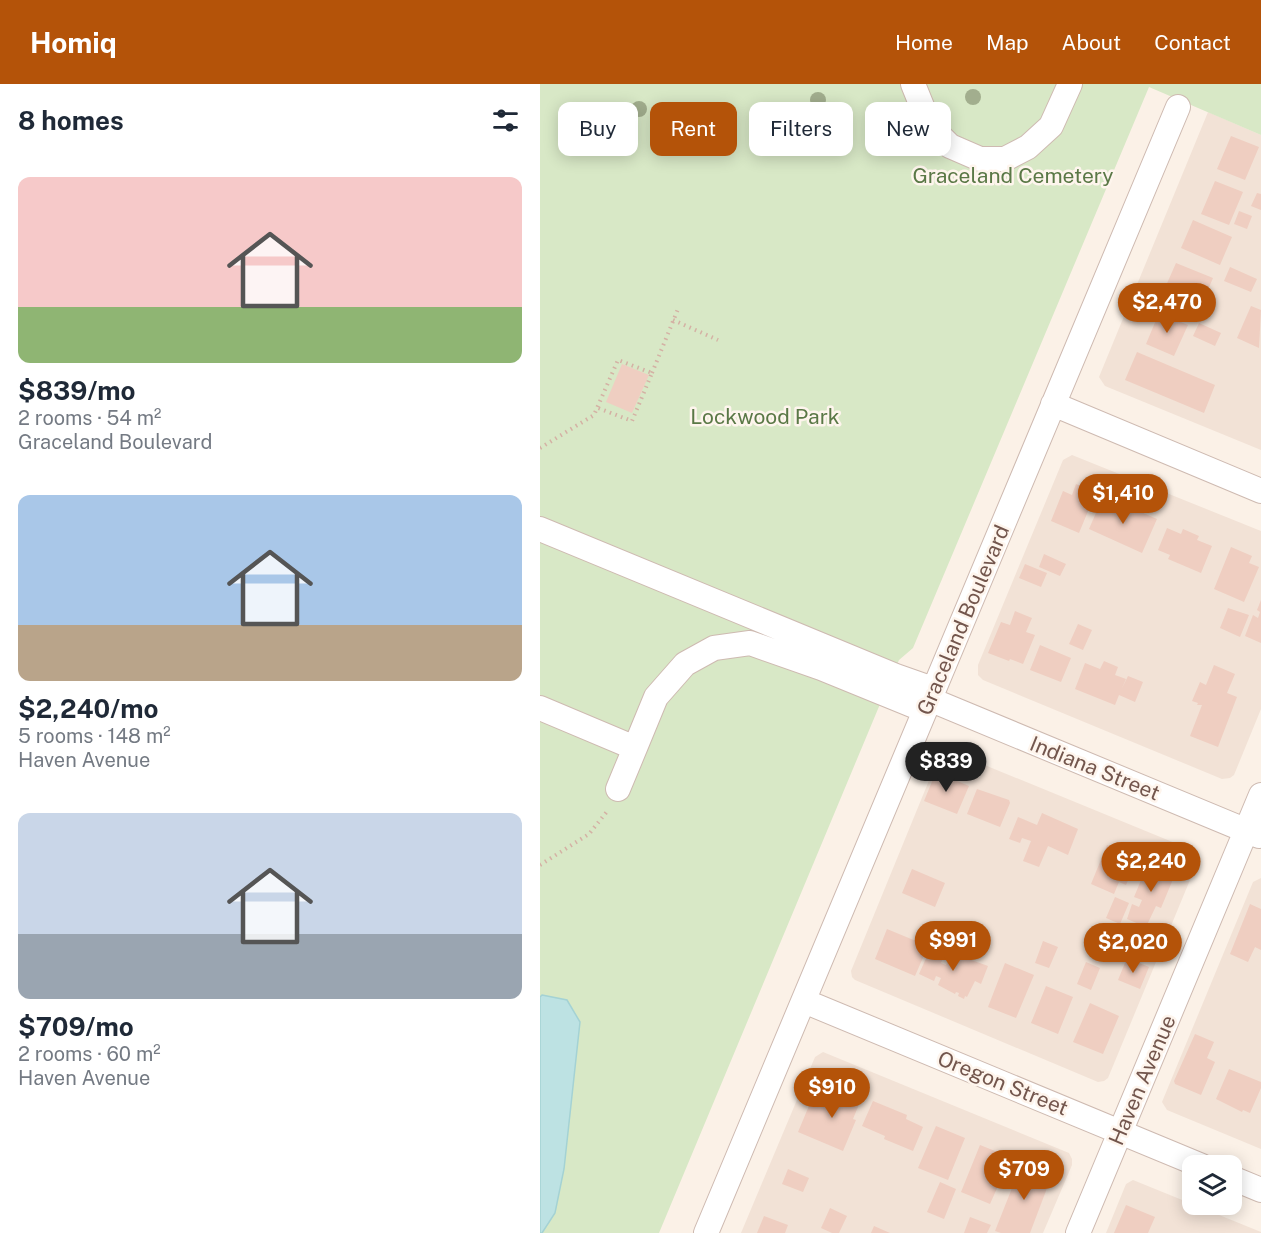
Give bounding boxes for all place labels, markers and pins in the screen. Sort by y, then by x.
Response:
pin: $2,470 [1118,283,1216,334]
pin: $1,410 [1074,474,1172,525]
pin: $839 [910,742,982,793]
pin: $2,240 [1102,842,1200,893]
pin: $991 [917,921,989,972]
pin: $2,020 [1084,923,1182,974]
pin: $910 [796,1068,868,1119]
pin: $709 [988,1150,1060,1201]

